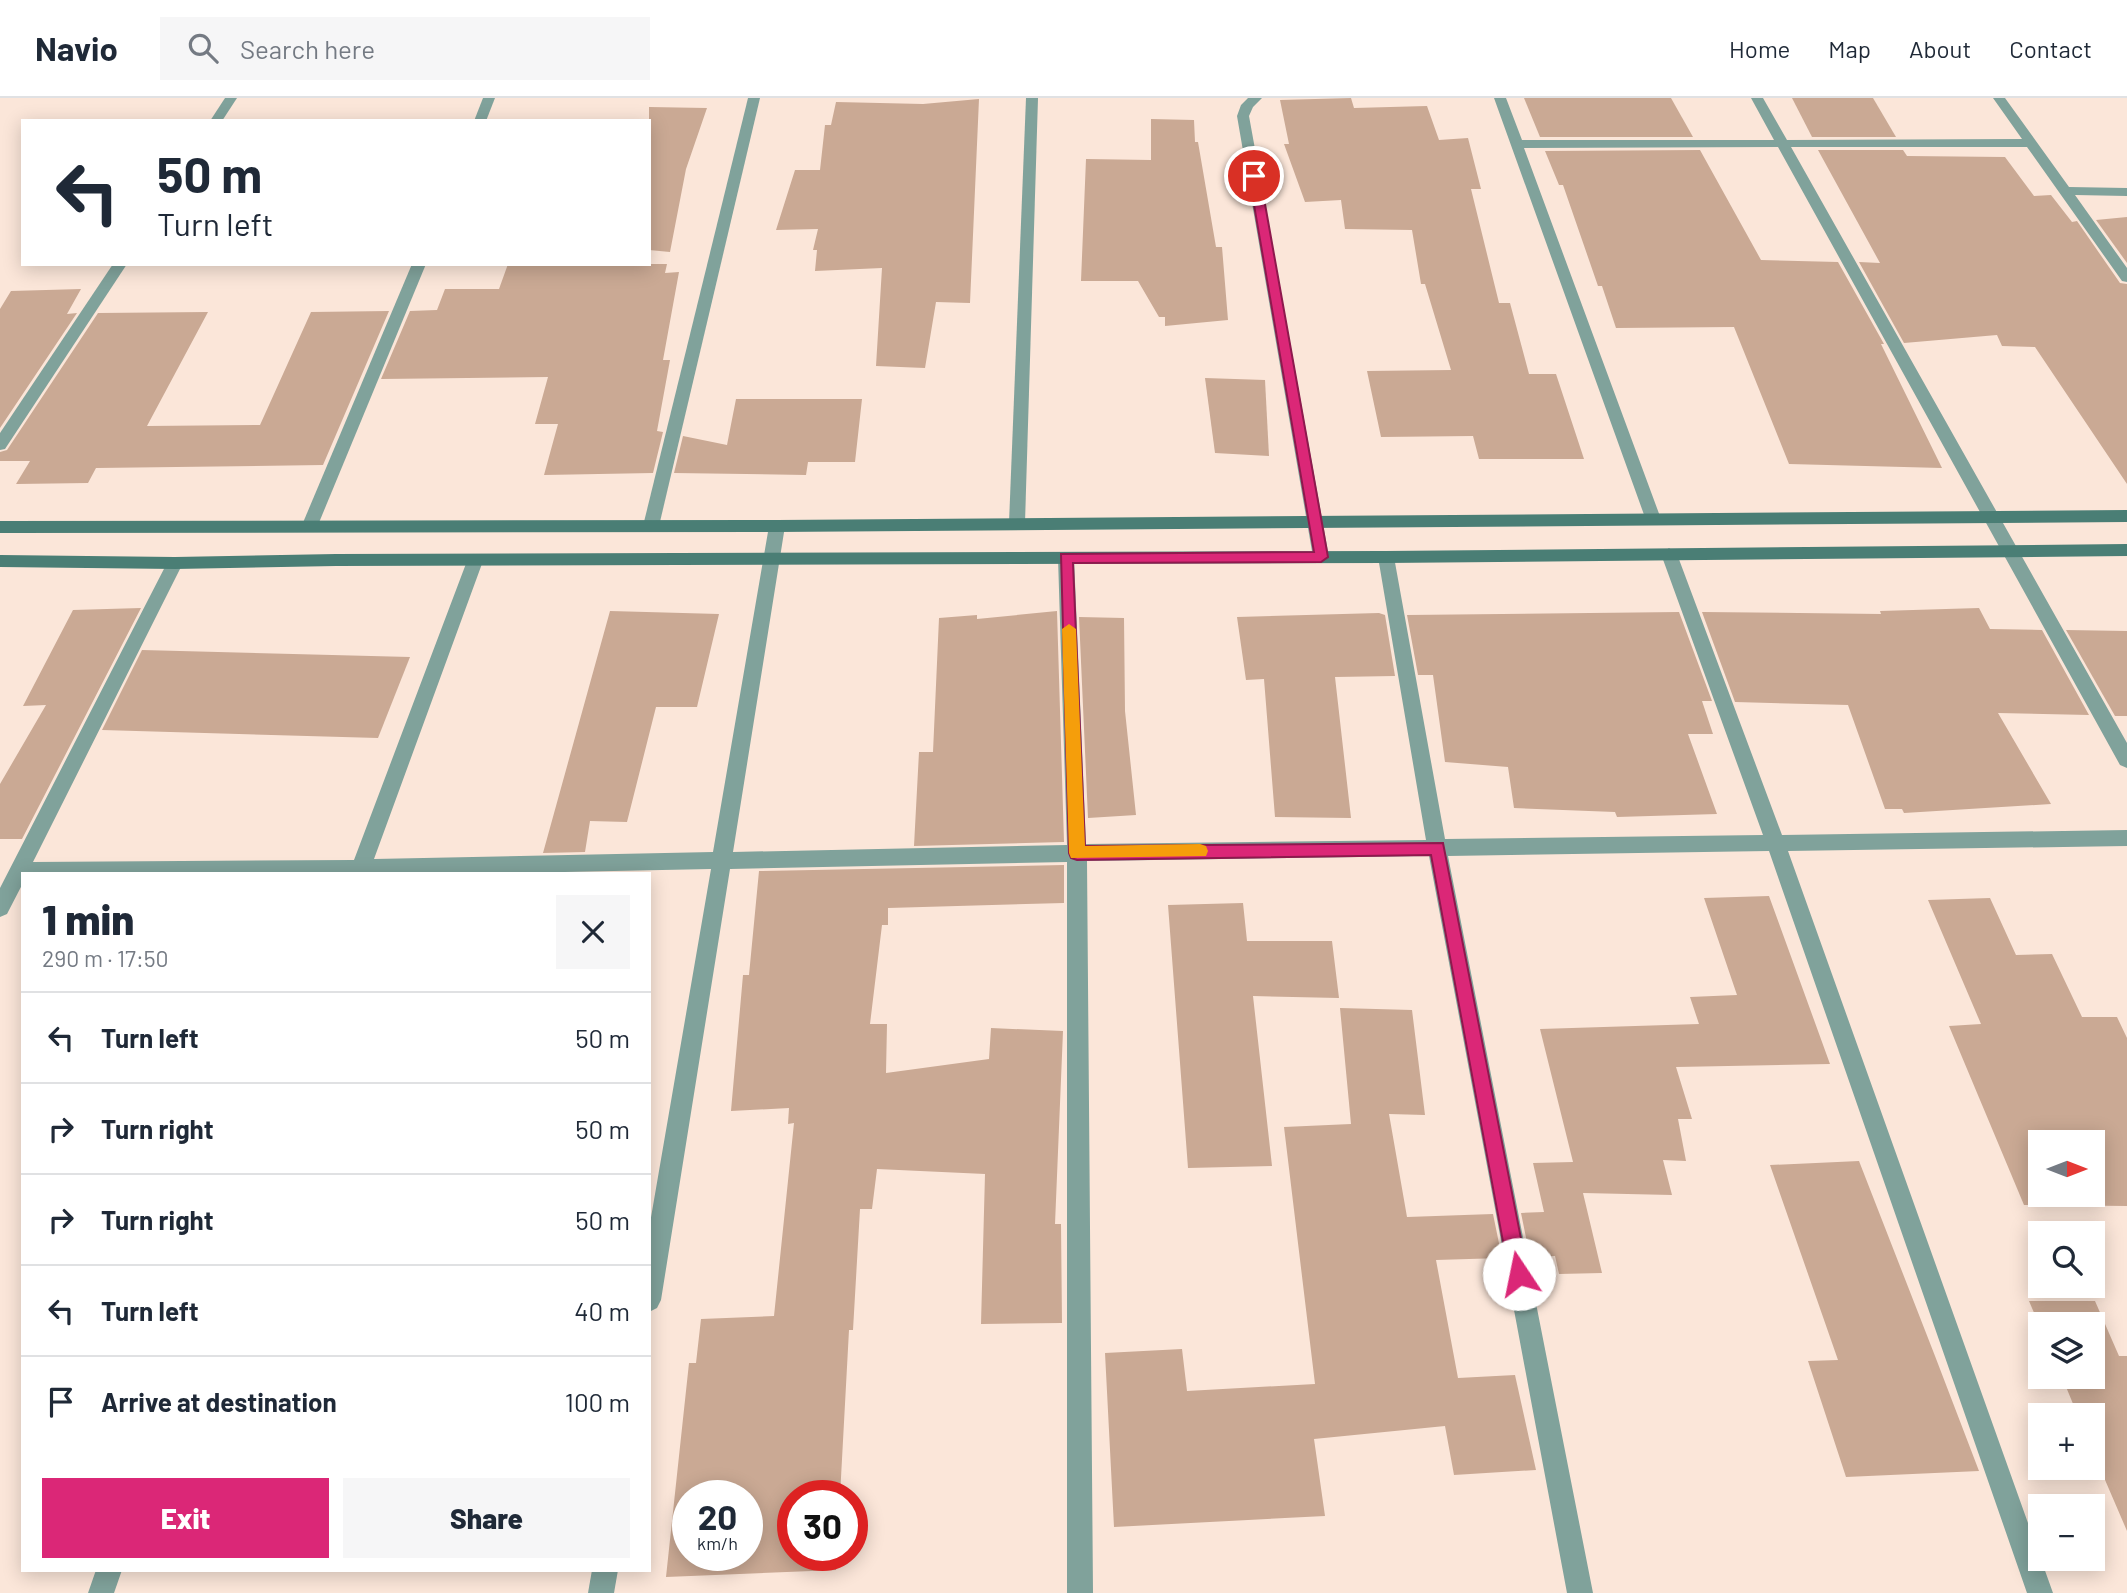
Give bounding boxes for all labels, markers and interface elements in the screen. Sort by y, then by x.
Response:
search box [160,17,650,80]
text: Navio [35,28,118,68]
icon: search [184,29,222,67]
text: Search here [240,33,375,64]
text: Home [1729,34,1790,63]
text: Map [1828,34,1871,63]
text: About [1909,34,1971,63]
text: Contact [2009,34,2092,63]
text: 50 m [157,144,262,203]
pin [1224,146,1284,206]
icon: left [42,147,133,238]
icon: arrive [1235,157,1273,195]
text: Turn left [157,204,274,242]
text: 1 min [42,893,134,943]
button: close [556,895,630,969]
text: 290 m · 17:50 [42,944,169,972]
icon: left [42,1019,80,1057]
text: Turn left [101,1022,199,1053]
text: 50 m [575,1022,630,1053]
icon: right [42,1110,80,1148]
text: Turn right [101,1113,214,1144]
text: 50 m [575,1113,630,1144]
north arrow [2028,1130,2105,1208]
map controls [2028,1130,2105,1571]
icon: right [42,1201,80,1239]
text: Turn right [101,1204,214,1235]
text: 50 m [575,1204,630,1235]
button: search [2028,1221,2105,1298]
position arrow [1482,1237,1556,1311]
icon: left [42,1292,80,1330]
text: Turn left [101,1295,199,1326]
text: 40 m [574,1295,630,1326]
button: layers [2028,1312,2105,1389]
icon: arrive [42,1383,80,1421]
text: Arrive at destination [101,1386,337,1417]
text: 100 m [565,1386,630,1417]
button: + [2028,1403,2105,1480]
button: Exit [42,1478,329,1558]
button: Share [343,1478,630,1558]
speed limit sign: 30 [777,1480,868,1571]
button: − [2028,1494,2105,1571]
text: 20 [698,1495,737,1537]
text: km/h [697,1532,738,1554]

